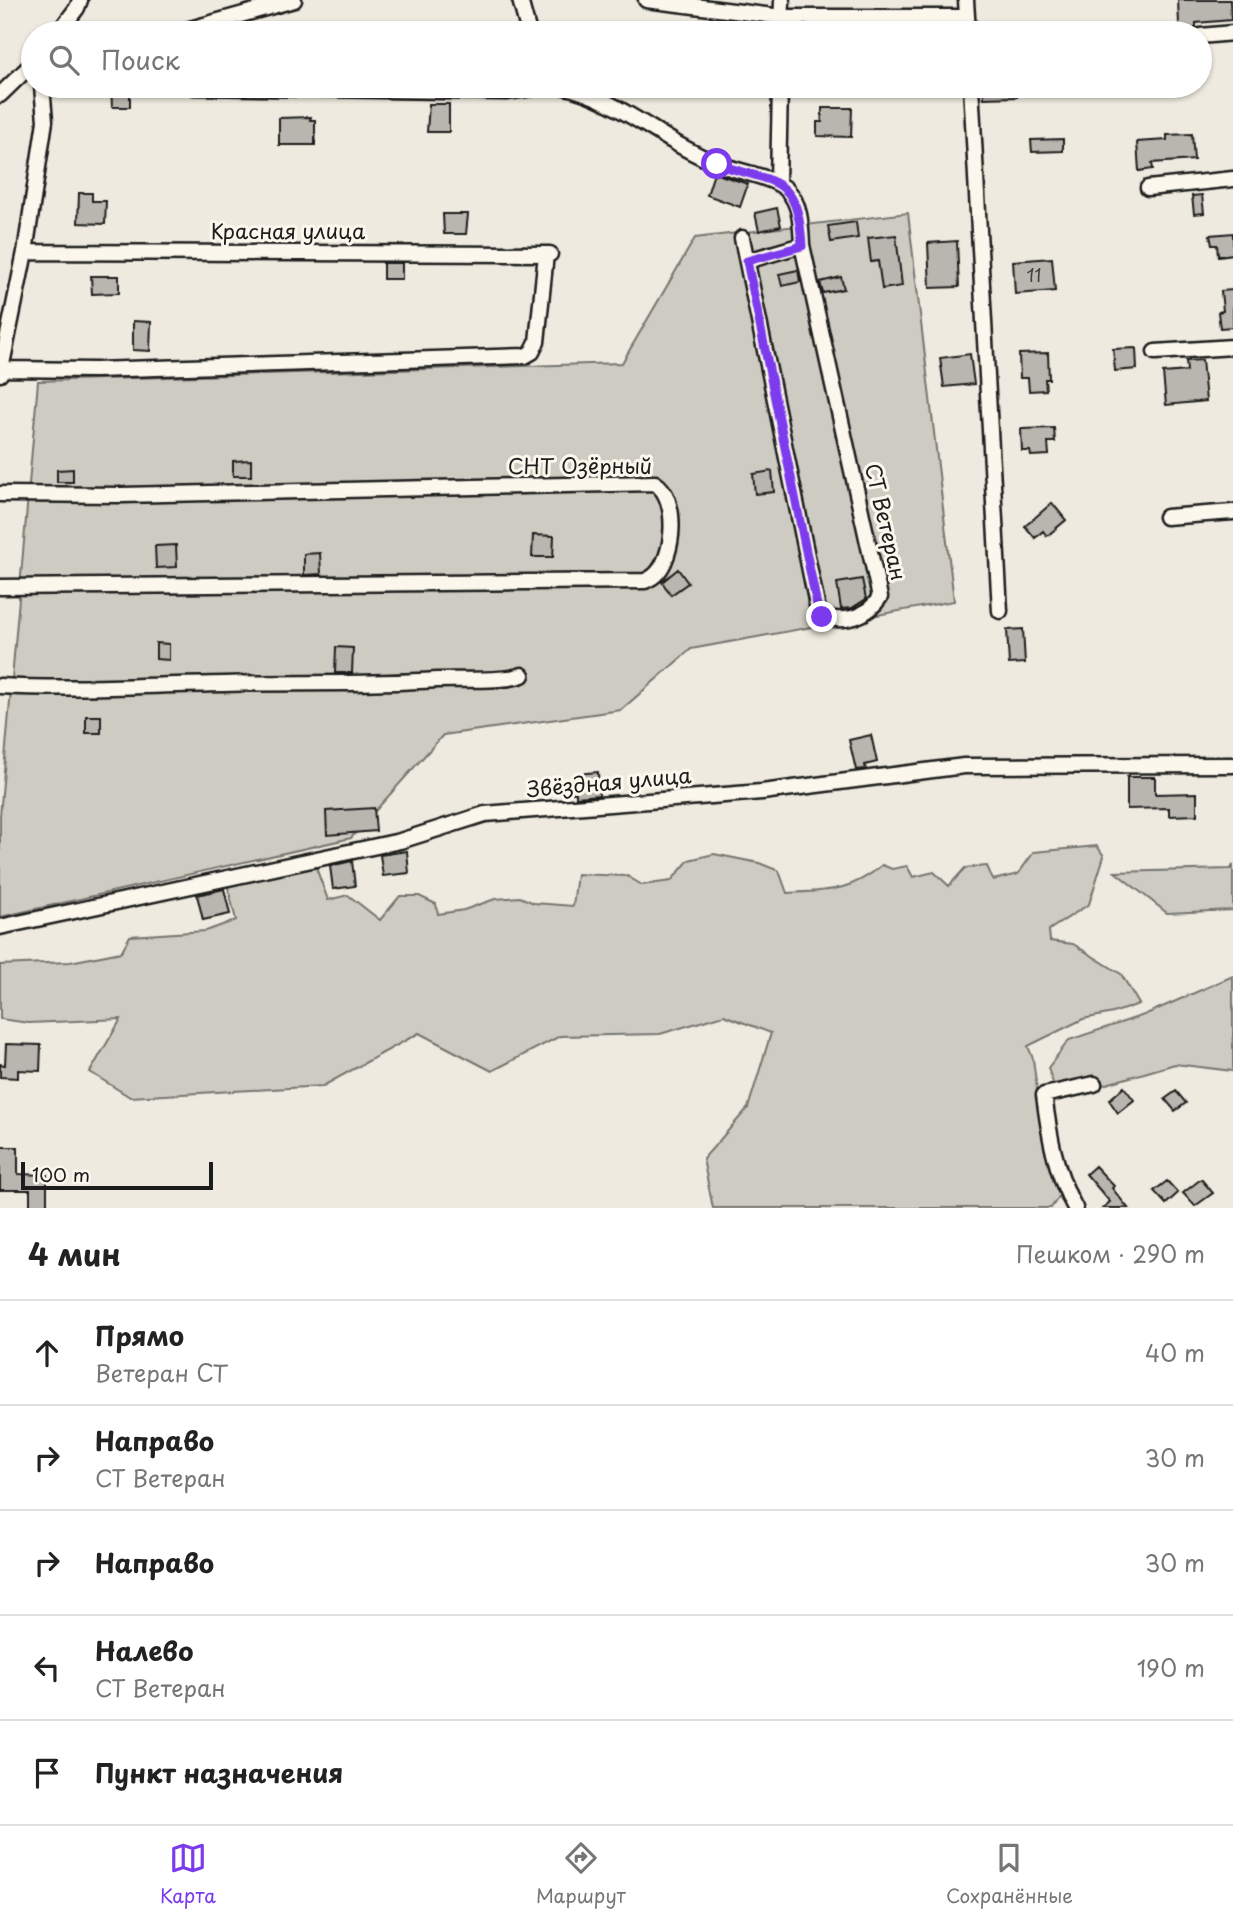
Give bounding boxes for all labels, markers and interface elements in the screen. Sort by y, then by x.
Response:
search box [21,21,1212,98]
text: Поиск [101,40,180,79]
icon: search [45,41,83,79]
route start [701,148,732,179]
street label: Красная улица [211,214,366,246]
house number: 11 [1026,261,1042,288]
street label: СНТ Озёрный [508,449,652,481]
street label: СТ Ветеран [858,460,916,583]
route end [806,601,837,632]
street label: Звёздная улица [525,758,693,804]
scale bar [21,1159,214,1191]
text: 100 m [32,1160,90,1188]
text: 4 мин [28,1231,121,1276]
text: Пешком · 290 m [1016,1236,1205,1271]
text: Прямо [95,1316,184,1355]
icon: ahead [28,1334,66,1372]
text: 40 m [1145,1335,1205,1370]
text: Ветеран СТ [95,1355,228,1390]
text: Направо [95,1421,214,1460]
icon: right [28,1439,66,1477]
text: 30 m [1144,1440,1205,1475]
text: СТ Ветеран [95,1460,226,1495]
text: Направо [95,1543,214,1582]
icon: right [28,1544,66,1582]
text: 30 m [1144,1545,1205,1580]
text: Налево [95,1631,193,1670]
icon: left [28,1649,66,1687]
text: 190 m [1137,1650,1205,1685]
text: СТ Ветеран [95,1670,226,1705]
text: Пункт назначения [95,1753,343,1792]
icon: arrive [28,1754,66,1792]
tab: Карта [160,1839,216,1909]
tab: Маршрут [536,1839,626,1909]
tab: Сохранённые [946,1839,1073,1909]

